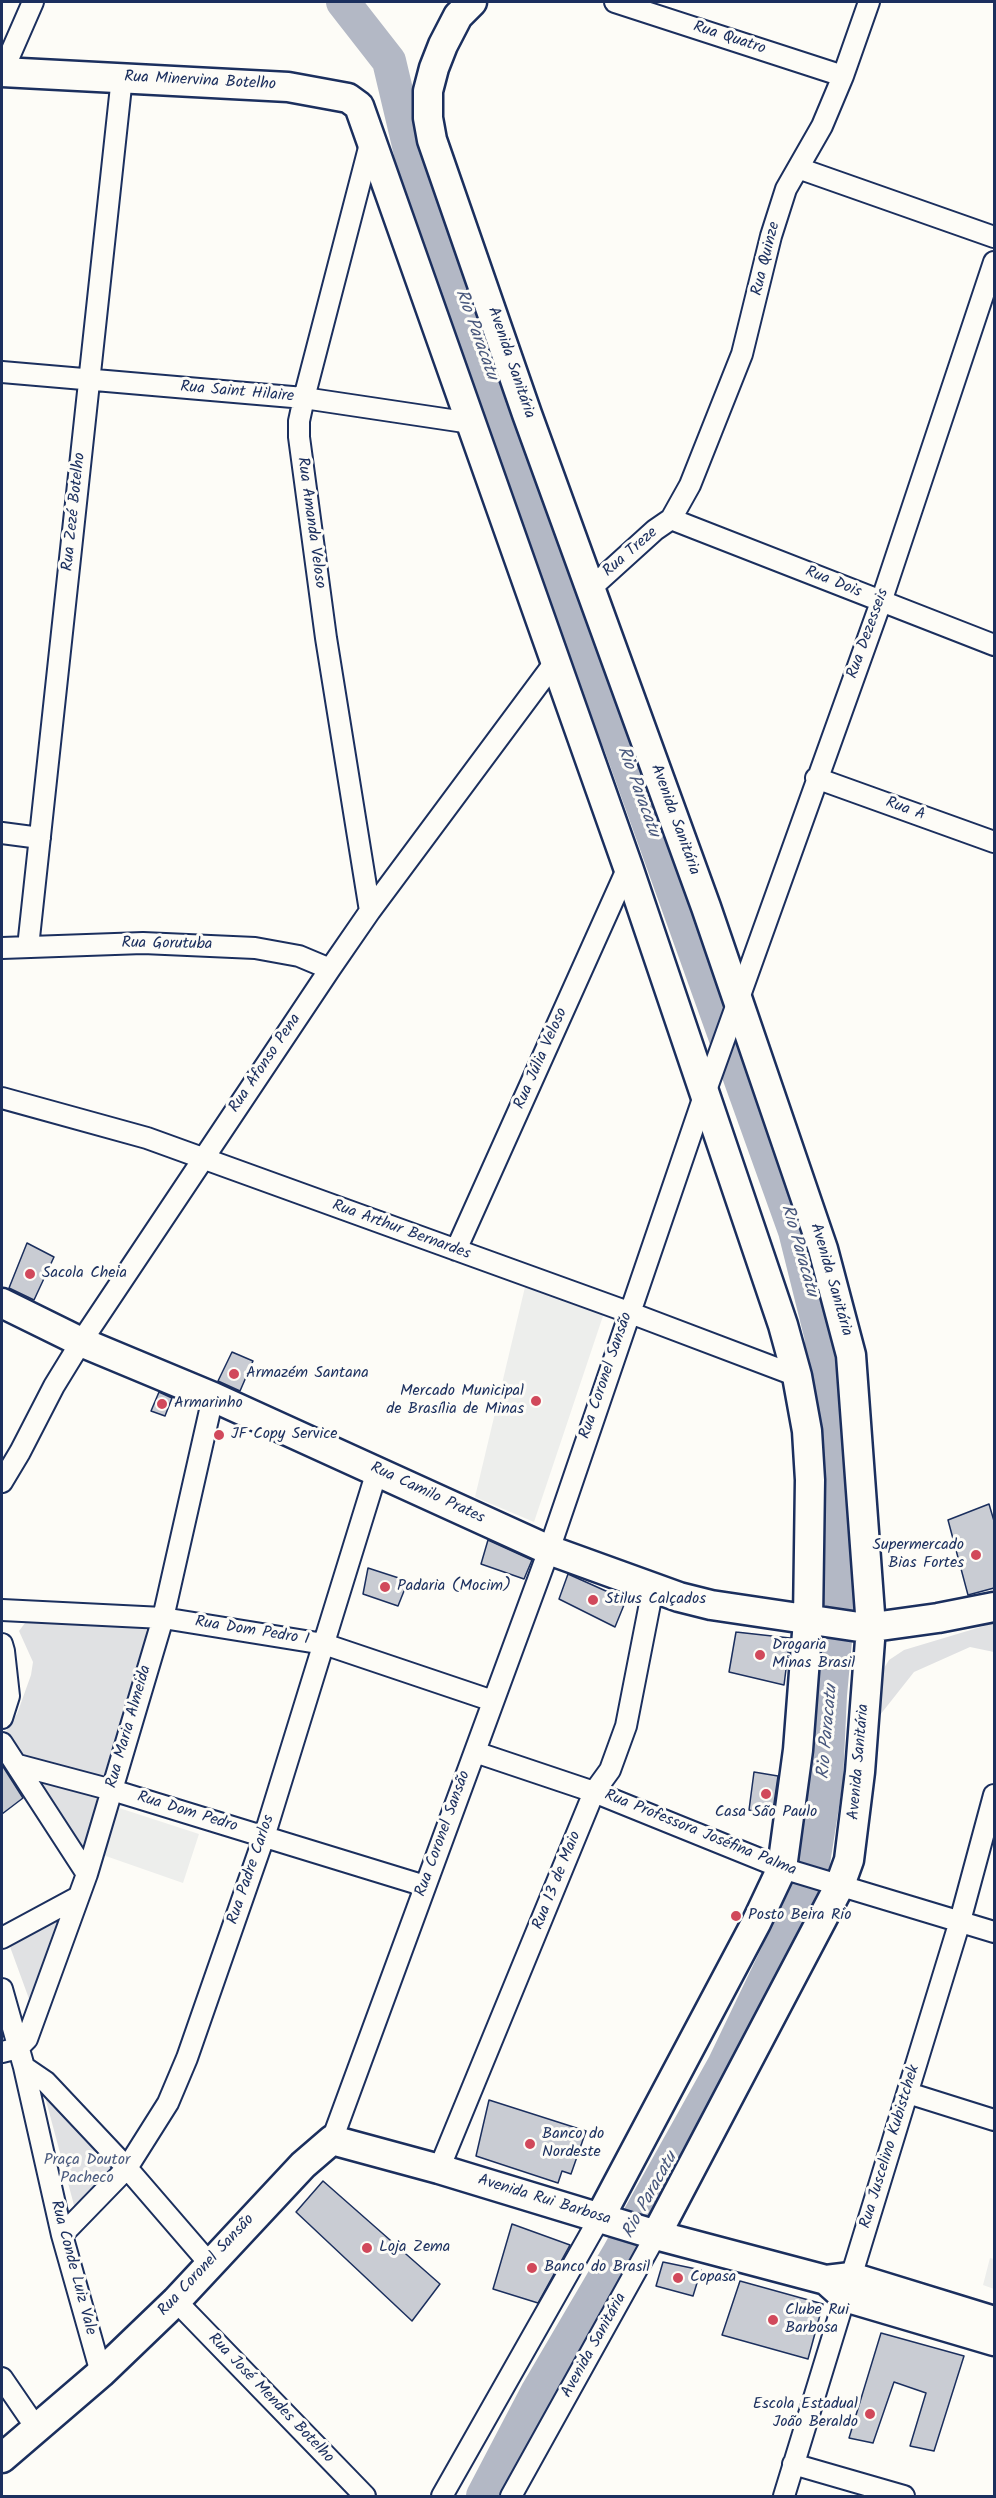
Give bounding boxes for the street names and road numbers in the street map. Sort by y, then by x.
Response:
street label: Rua Quatro [690,18,768,60]
street label: Rua Minervina Botelho [124,68,276,96]
street label: Rua Quinze [749,220,785,298]
street label: Avenida Sanitária [482,305,538,421]
street label: Rua Saint Hilaire [179,378,295,408]
street label: Rua Zezé Botelho [59,452,91,572]
street label: Rua Amanda Veloso [291,456,329,590]
street label: Rua Treze [600,524,662,582]
street label: Rua Dois [802,563,864,603]
street label: Rua Dezesseis [844,586,894,682]
street label: Avenida Sanitária [645,762,703,878]
street label: Rua A [883,794,927,826]
street label: Rua Gorutuba [121,935,213,955]
street label: Rua Júlia Veloso [511,1005,573,1113]
street label: Rua Afonso Pena [226,1011,306,1117]
street label: Rua Arthur Bernardes [329,1197,473,1265]
street label: Avenida Sanitária [805,1221,855,1339]
street label: Rua Coronel Sansão [576,1310,638,1442]
street label: Rua Camilo Prates [367,1459,487,1529]
street label: Rua Dom Pedro I [193,1613,311,1651]
street label: Rua Maria Almeida [103,1663,157,1791]
street label: Avenida Sanitária [845,1703,875,1821]
street label: Rua Coronel Sansão [412,1768,476,1900]
street label: Rua Professora Joséfina Palma [601,1787,799,1881]
street label: Rua Dom Pedro [134,1789,240,1837]
street label: Rua Padre Carlos [224,1813,280,1927]
street label: Rua 13 de Maio [530,1829,586,1933]
street label: Rua Juscelino Kubistchek [857,2063,925,2231]
street label: Avenida Rui Barbosa [475,2172,613,2230]
street label: Rua Conde Luiz Vale [45,2199,99,2337]
street label: Rua Coronel Sansão [155,2211,259,2321]
street label: Avenida Sanitária [558,2290,632,2402]
street label: Rua José Mendes Botelho [203,2330,337,2468]

